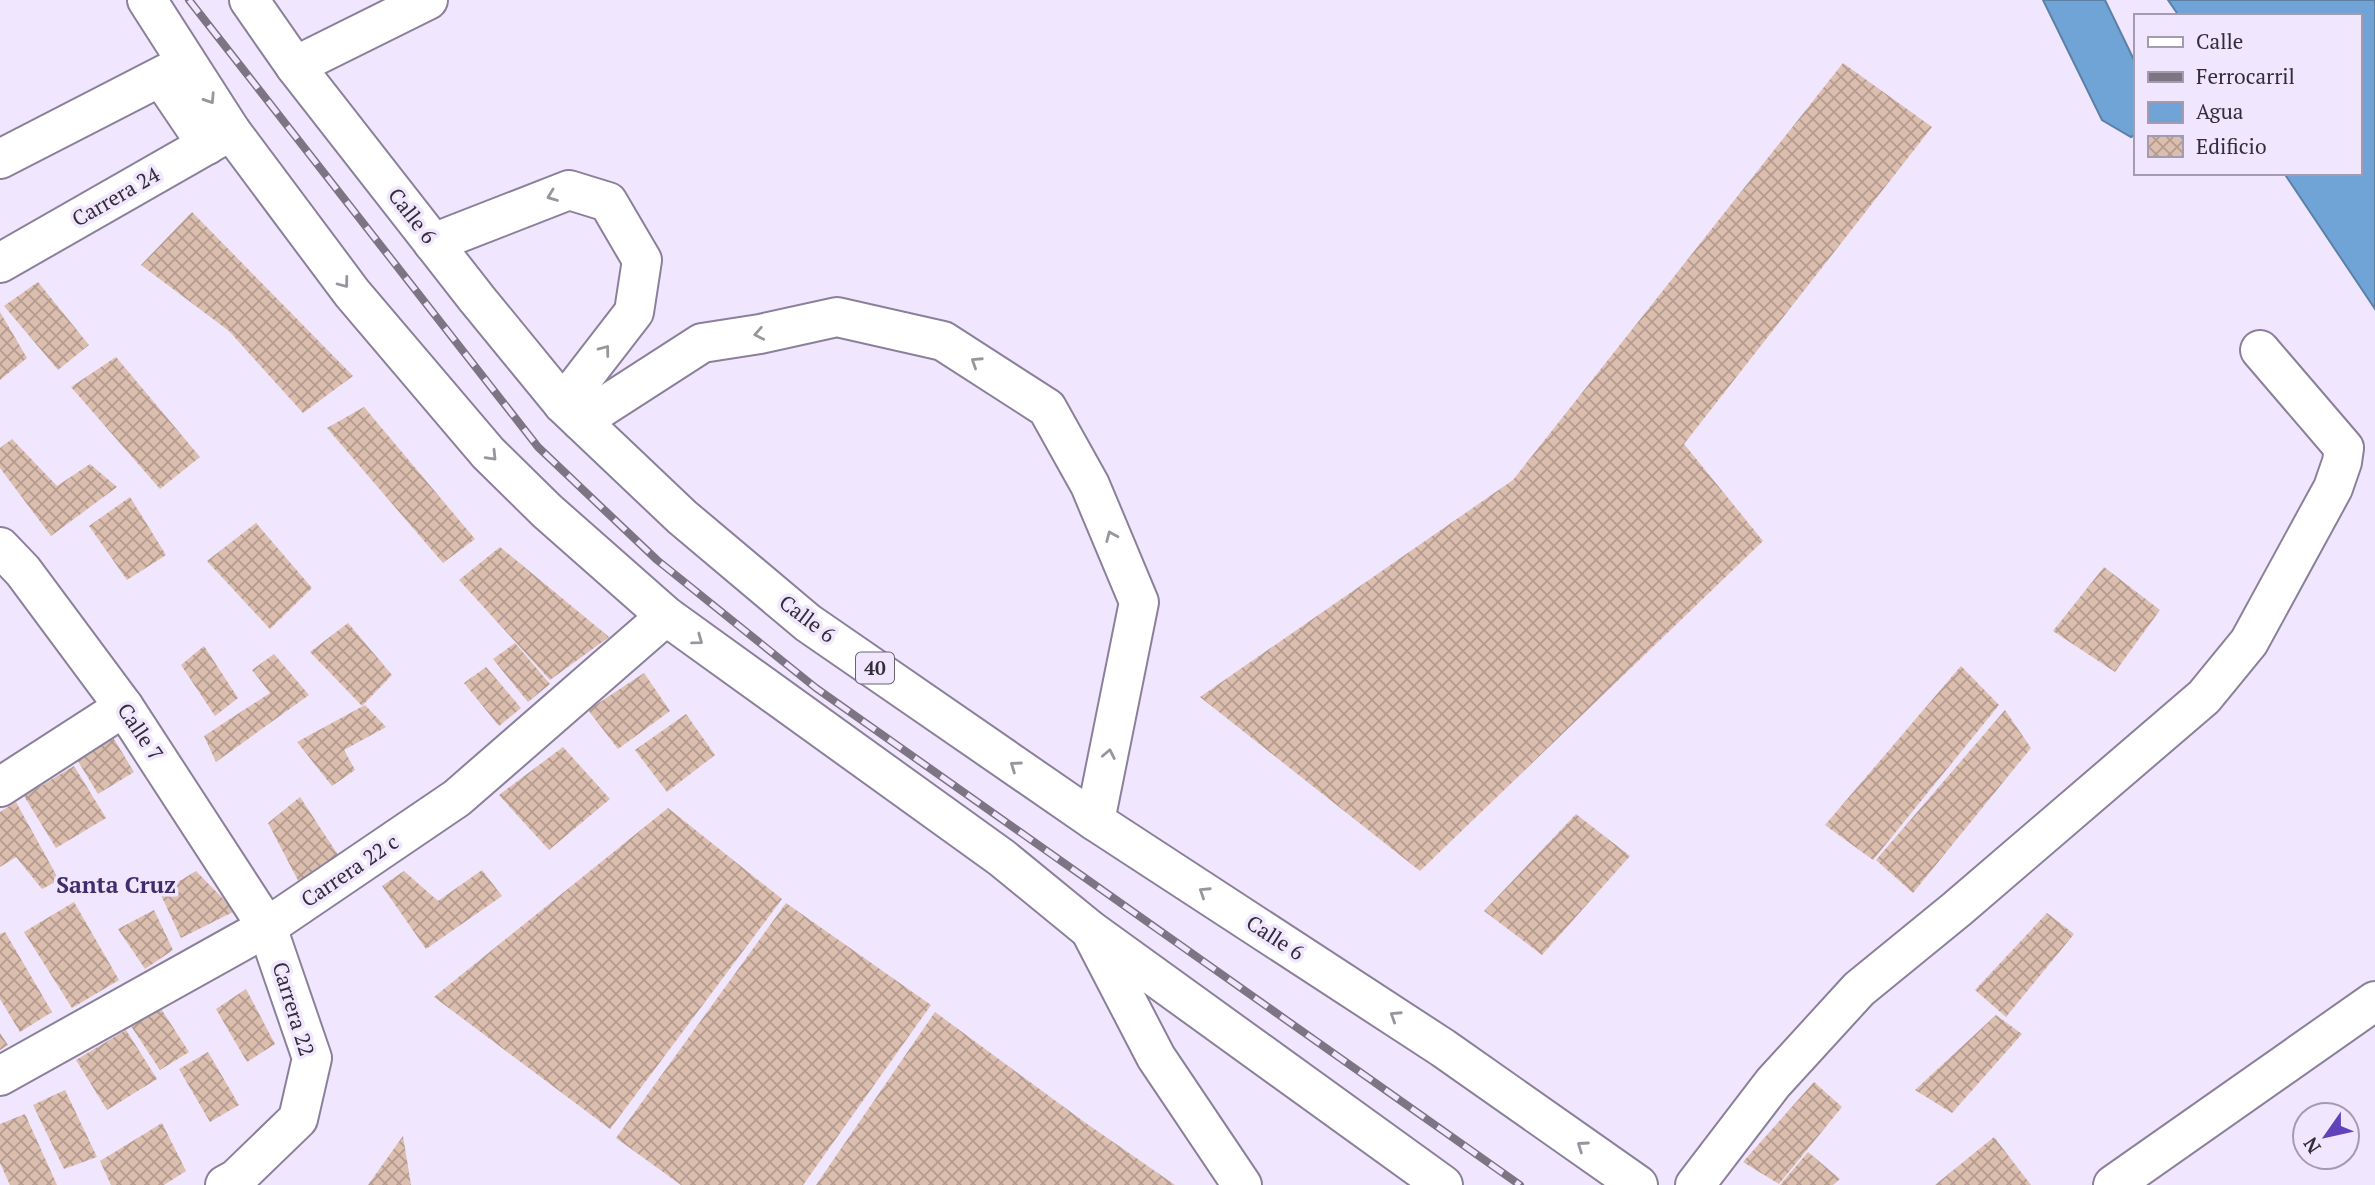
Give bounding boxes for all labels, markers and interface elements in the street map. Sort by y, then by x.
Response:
legend [2134,14,2361,175]
text: Calle [2196,27,2243,55]
text: Ferrocarril [2196,62,2295,90]
one-way arrow [202,91,215,104]
text: Agua [2196,97,2244,125]
text: Edificio [2196,132,2267,160]
street label: Carrera 24 [67,159,165,233]
street label: Calle 6 [382,182,443,249]
one-way arrow [546,188,558,202]
one-way arrow [336,275,349,287]
one-way arrow [753,326,765,341]
one-way arrow [596,345,609,358]
one-way arrow [971,358,984,370]
one-way arrow [483,448,496,461]
one-way arrow [1105,530,1119,543]
street label: Calle 6 [774,588,841,649]
one-way arrow [690,631,703,644]
road number: 40 [856,652,894,684]
street label: Calle 7 [111,697,170,766]
one-way arrow [1100,748,1115,760]
one-way arrow [1010,762,1023,774]
street label: Carrera 22 c [295,827,404,913]
district label: Santa Cruz [56,869,176,900]
one-way arrow [1199,888,1212,900]
street label: Calle 6 [1241,908,1310,966]
street label: Carrera 22 [266,958,322,1059]
one-way arrow [1389,1012,1402,1025]
north arrow [2291,1101,2361,1171]
text: N [2297,1132,2326,1159]
one-way arrow [1577,1142,1590,1154]

